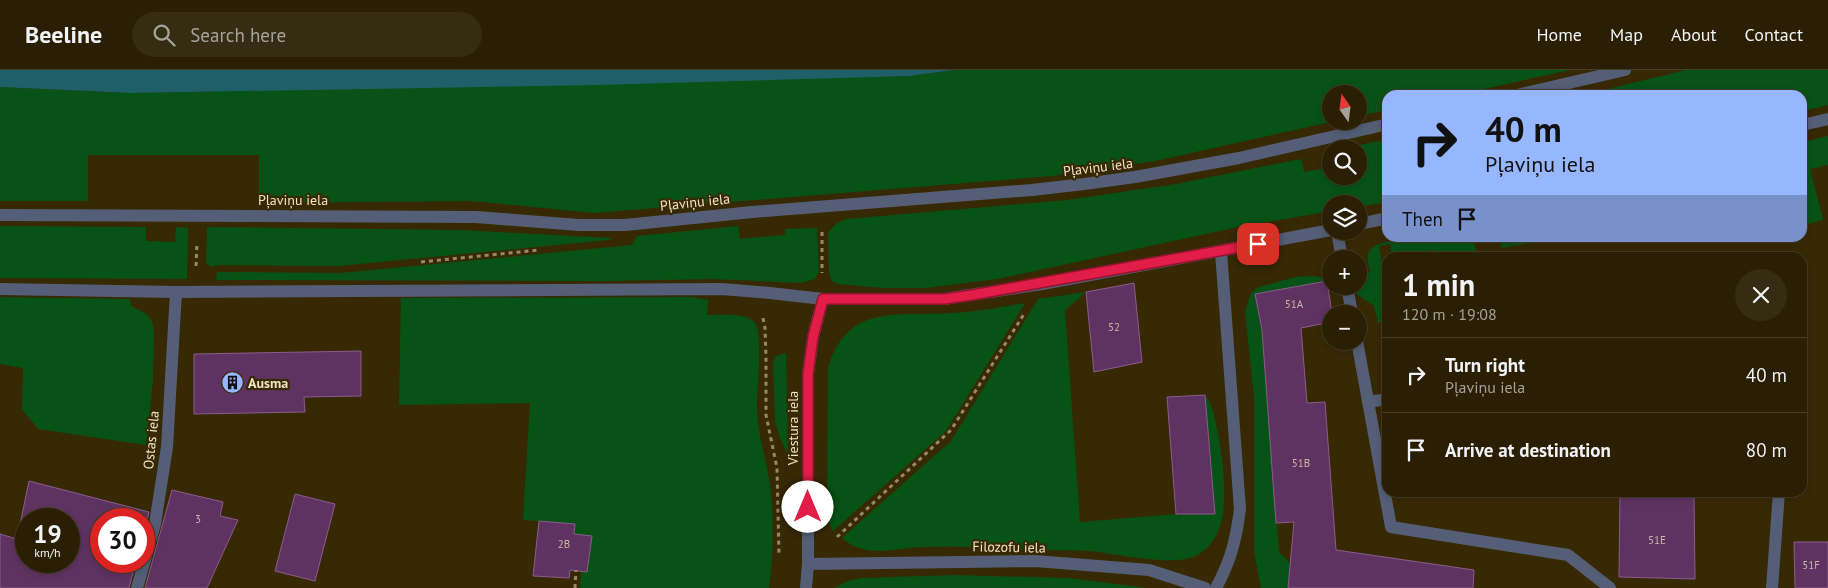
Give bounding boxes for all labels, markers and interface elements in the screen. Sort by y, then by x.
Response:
search box [132,12,482,57]
text: Beeline [25,19,102,50]
icon: search [150,21,178,49]
text: Search here [190,23,286,47]
text: Home [1536,23,1582,46]
text: Map [1610,23,1643,46]
text: About [1671,23,1717,46]
text: Contact [1745,23,1803,46]
north arrow [1322,85,1368,130]
map controls [1322,85,1367,350]
text: 40 m [1485,106,1562,152]
icon: right [1402,110,1467,175]
button: search [1322,140,1367,185]
text: Pļaviņu iela [1485,150,1595,178]
street label: Pļaviņu iela [1062,154,1134,180]
street label: Pļaviņu iela [659,189,731,215]
street label: Pļaviņu iela [258,191,328,209]
button: layers [1322,195,1367,240]
icon: arrive [1453,205,1481,233]
text: Then [1402,207,1443,231]
pin [1237,223,1279,265]
icon: arrive [1244,230,1272,258]
button: + [1322,250,1367,295]
text: 1 min [1402,265,1475,304]
button: close [1735,269,1787,321]
house number: 51A [1285,297,1304,311]
text: 120 m · 19:08 [1402,304,1497,324]
button: − [1322,305,1367,350]
house number: 52 [1108,320,1120,334]
text: Turn right [1445,353,1525,377]
icon: right [1402,361,1430,389]
text: 40 m [1746,363,1787,387]
building icon: Ausma [220,371,244,395]
place label: Ausma [248,374,288,392]
text: Pļaviņu iela [1445,377,1525,397]
street label: Viestura iela [784,391,802,466]
street label: Ostas iela [139,410,163,470]
icon: arrive [1402,436,1430,464]
text: Arrive at destination [1445,438,1611,462]
text: 80 m [1746,438,1787,462]
house number: 51B [1292,456,1310,470]
position arrow [781,480,833,532]
speed limit sign: 30 [90,508,155,573]
house number: 3 [195,512,201,526]
text: 19 [33,518,62,550]
house number: 51E [1648,533,1666,547]
house number: 2B [558,537,570,551]
street label: Filozofu iela [972,537,1046,557]
text: km/h [34,545,61,560]
house number: 51F [1802,558,1820,572]

